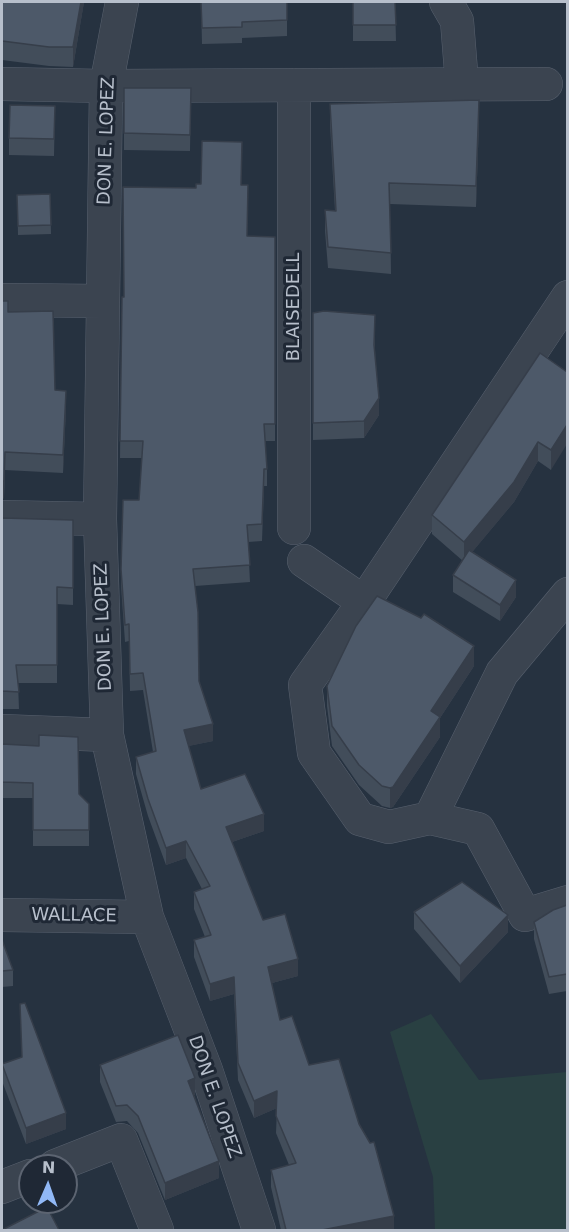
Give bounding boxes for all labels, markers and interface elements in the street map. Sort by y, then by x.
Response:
street label: DON E. LOPEZ [94,77,120,205]
street label: BLAISEDELL [283,253,305,361]
street label: DON E. LOPEZ [91,563,117,691]
street label: WALLACE [31,904,117,928]
street label: DON E. LOPEZ [183,1033,245,1161]
north arrow [18,1154,78,1214]
text: N [42,1158,56,1177]

